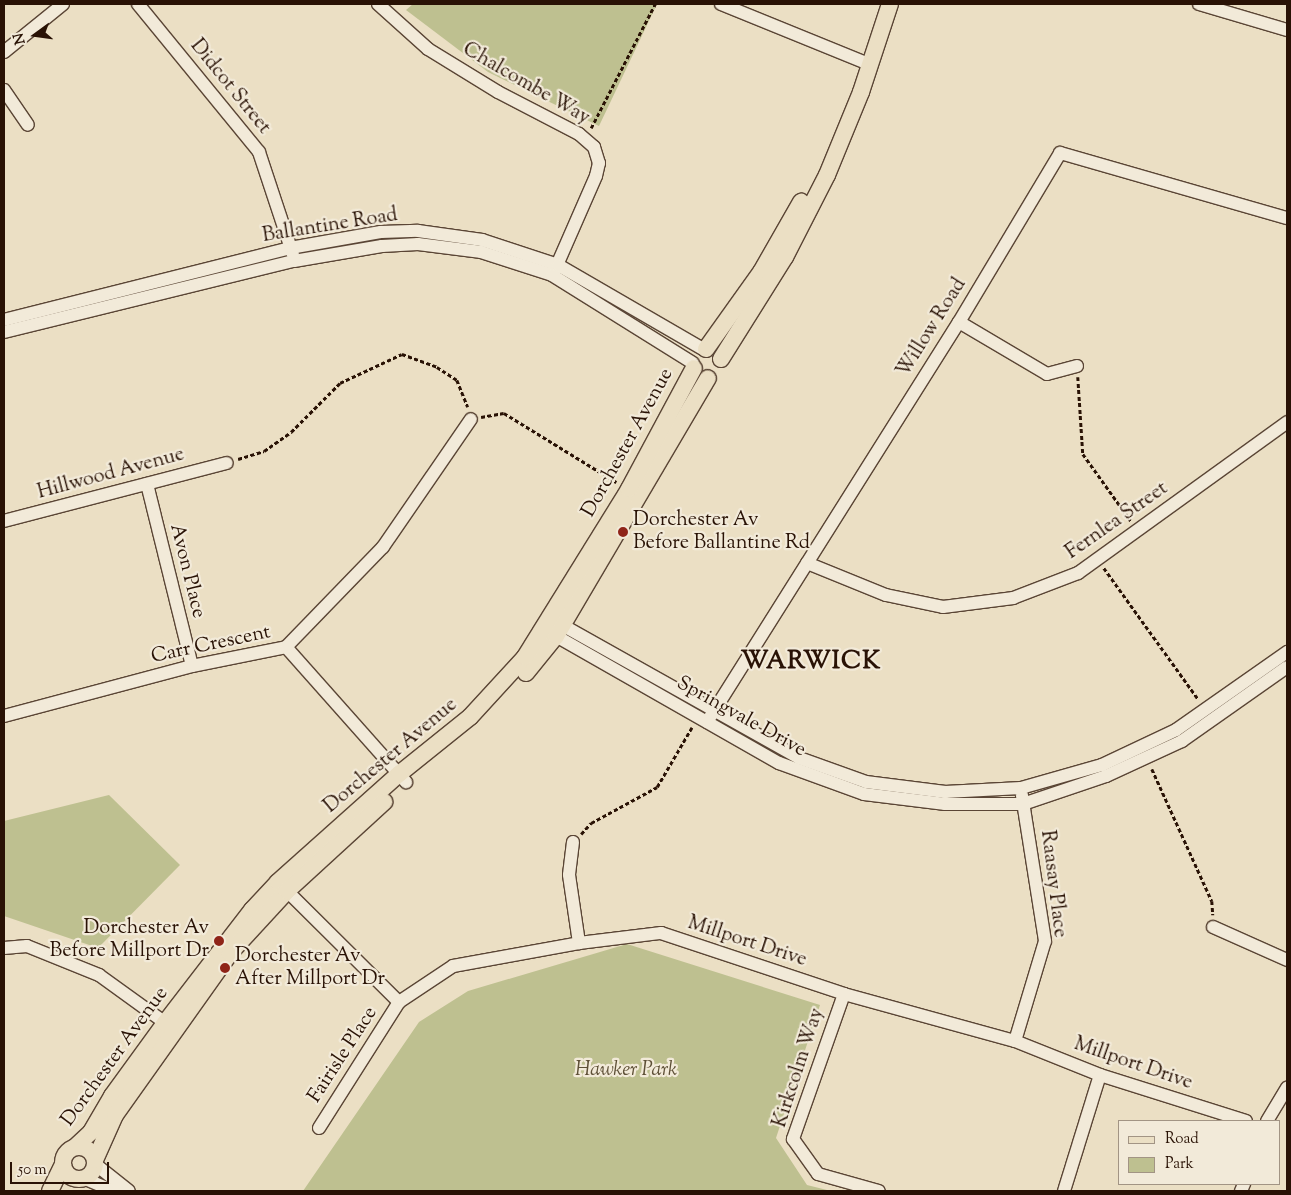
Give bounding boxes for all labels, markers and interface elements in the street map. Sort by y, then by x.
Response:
north arrow [10,10,60,60]
text: N [9,31,32,46]
street label: Didcot Street [184,35,276,139]
street label: Chalcombe Way [458,38,594,130]
street label: Ballantine Road [261,203,399,249]
street label: Willow Road [892,274,972,382]
street label: Dorchester Avenue [577,364,679,522]
street label: Hillwood Avenue [35,443,187,505]
street label: Fernlea Street [1061,477,1173,565]
place label: Dorchester Av Before Ballantine Rd [633,508,810,555]
street label: Avon Place [164,521,210,621]
marker: Dorchester Av Before Ballantine Rd [617,526,629,538]
street label: Carr Crescent [149,621,273,669]
district label: WARWICK [740,647,882,677]
street label: Springvale Drive [672,672,810,762]
street label: Dorchester Avenue [319,693,463,819]
street label: Raasay Place [1035,829,1071,939]
street label: Millport Drive [684,911,810,973]
place label: Dorchester Av Before Millport Dr [50,917,209,964]
marker: Dorchester Av Before Millport Dr [213,935,225,947]
place label: Dorchester Av After Millport Dr [235,944,385,991]
marker: Dorchester Av After Millport Dr [219,962,231,974]
street label: Dorchester Avenue [56,983,174,1131]
street label: Fairisle Place [303,1002,383,1108]
street label: Kirkcolm Way [768,1005,830,1131]
street label: Millport Drive [1071,1033,1195,1095]
park label: Hawker Park [575,1058,677,1082]
legend [1118,1120,1281,1185]
text: Road [1165,1129,1199,1150]
scale bar [12,1152,111,1184]
text: Park [1165,1154,1194,1175]
text: 50 m [18,1160,47,1181]

